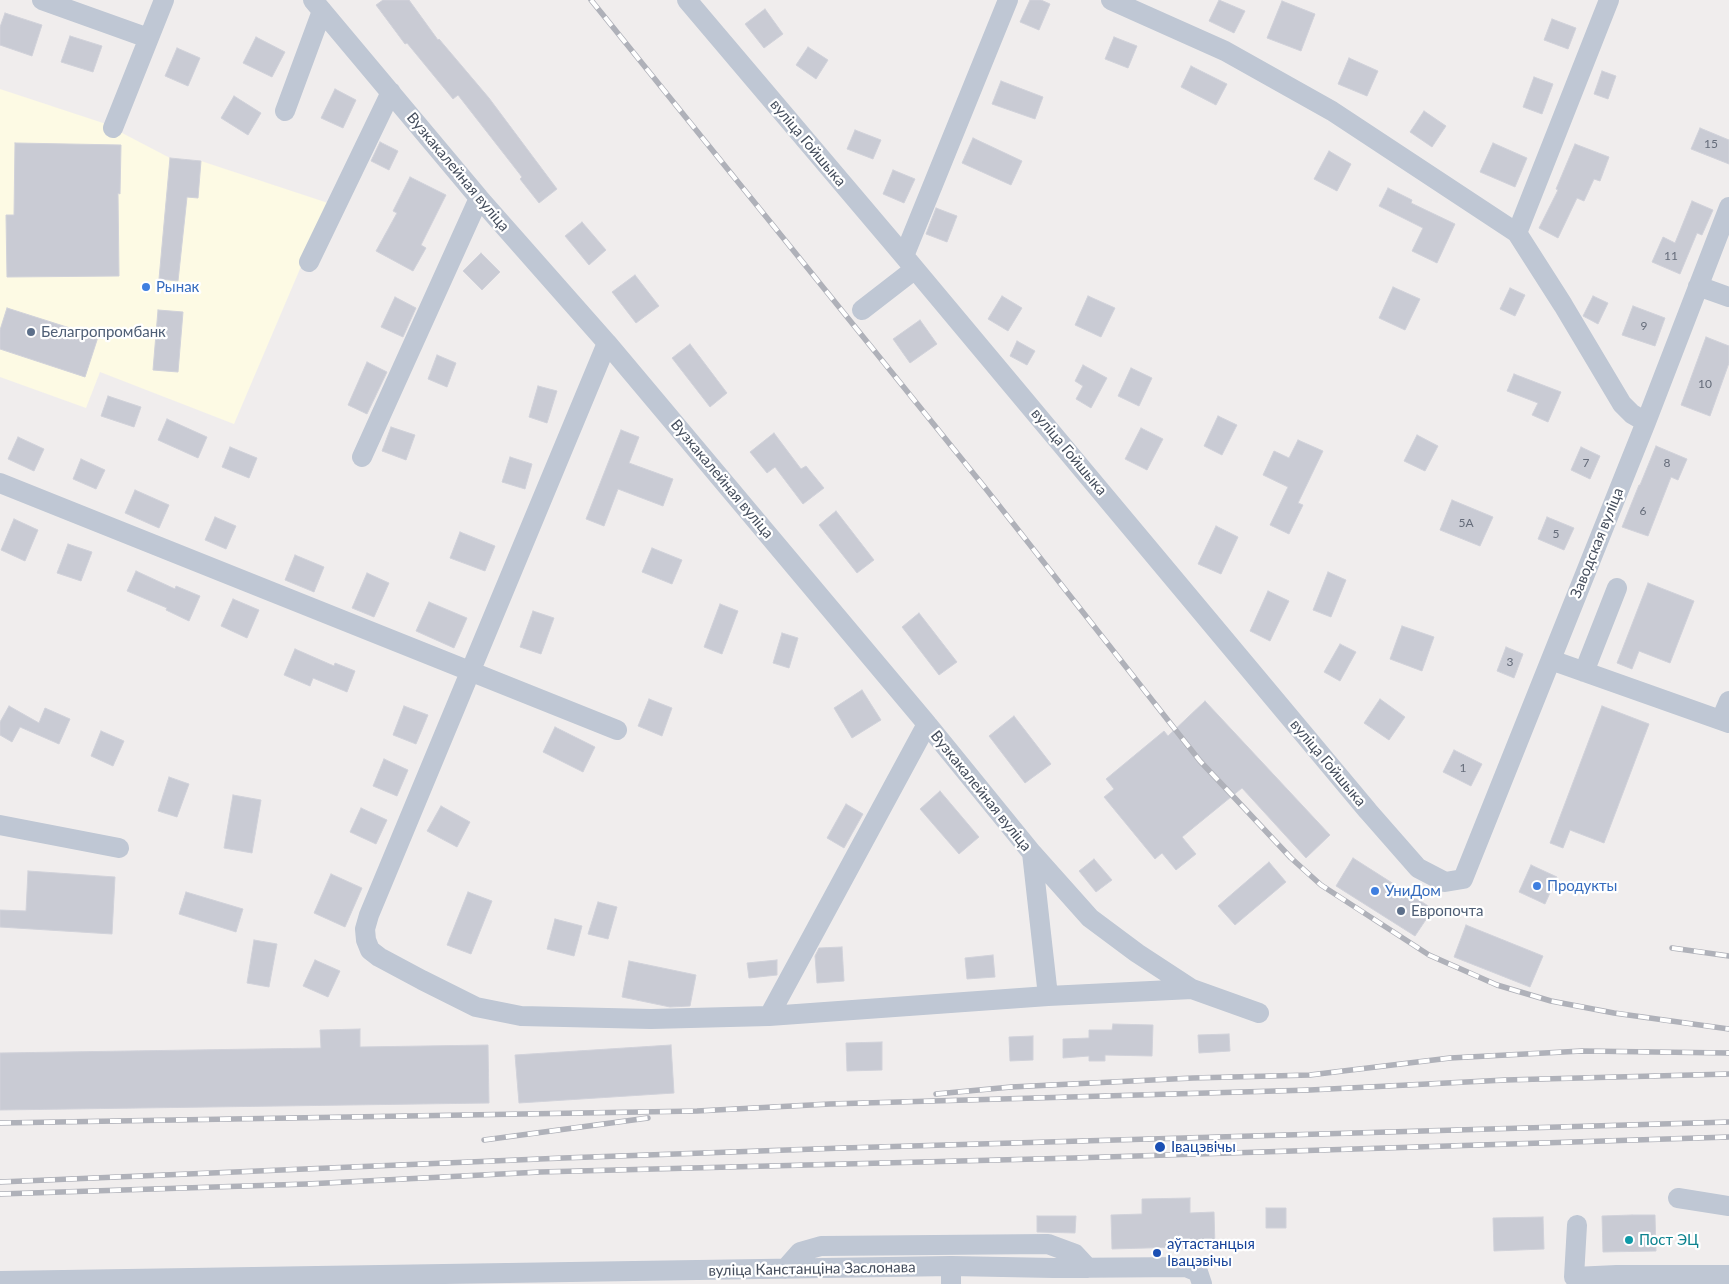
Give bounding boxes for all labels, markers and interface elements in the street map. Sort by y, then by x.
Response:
street label: вуліца Гойшыка [766,96,850,190]
street label: Вузкакалейная вуліца [403,109,513,235]
house number: 15 [1704,137,1718,151]
house number: 11 [1664,249,1678,263]
place label: Рынак [156,278,199,296]
marker: Рынак [140,281,152,293]
house number: 9 [1641,319,1647,333]
place label: Белагропромбанк [41,323,166,341]
marker: Белагропромбанк [25,326,37,338]
house number: 10 [1698,377,1712,391]
street label: вуліца Гойшыка [1027,405,1111,499]
street label: Вузкакалейная вуліца [667,416,777,542]
house number: 7 [1583,456,1589,470]
house number: 8 [1664,456,1670,470]
street label: Заводская вуліца [1567,485,1627,601]
house number: 6 [1640,504,1646,518]
house number: 5А [1458,516,1474,530]
house number: 5 [1553,527,1559,541]
house number: 3 [1507,655,1513,669]
street label: вуліца Гойшыка [1286,716,1370,810]
street label: Вузкакалейная вуліца [927,727,1035,855]
house number: 1 [1460,761,1466,775]
place label: Продукты [1547,877,1617,895]
marker: Продукты [1531,880,1543,892]
place label: УниДом [1385,882,1441,900]
marker: УниДом [1369,885,1381,897]
place label: Европочта [1411,902,1483,920]
marker: Европочта [1395,905,1407,917]
place label: Івацэвічы [1171,1138,1236,1156]
marker: Івацэвічы [1153,1140,1167,1154]
place label: Пост ЭЦ [1639,1231,1699,1249]
marker: Пост ЭЦ [1623,1234,1635,1246]
place label: аўтастанцыя Івацэвічы [1167,1235,1255,1270]
marker: аўтастанцыя Івацэвічы [1151,1247,1163,1259]
street label: вуліца Канстанціна Заслонава [708,1258,916,1280]

